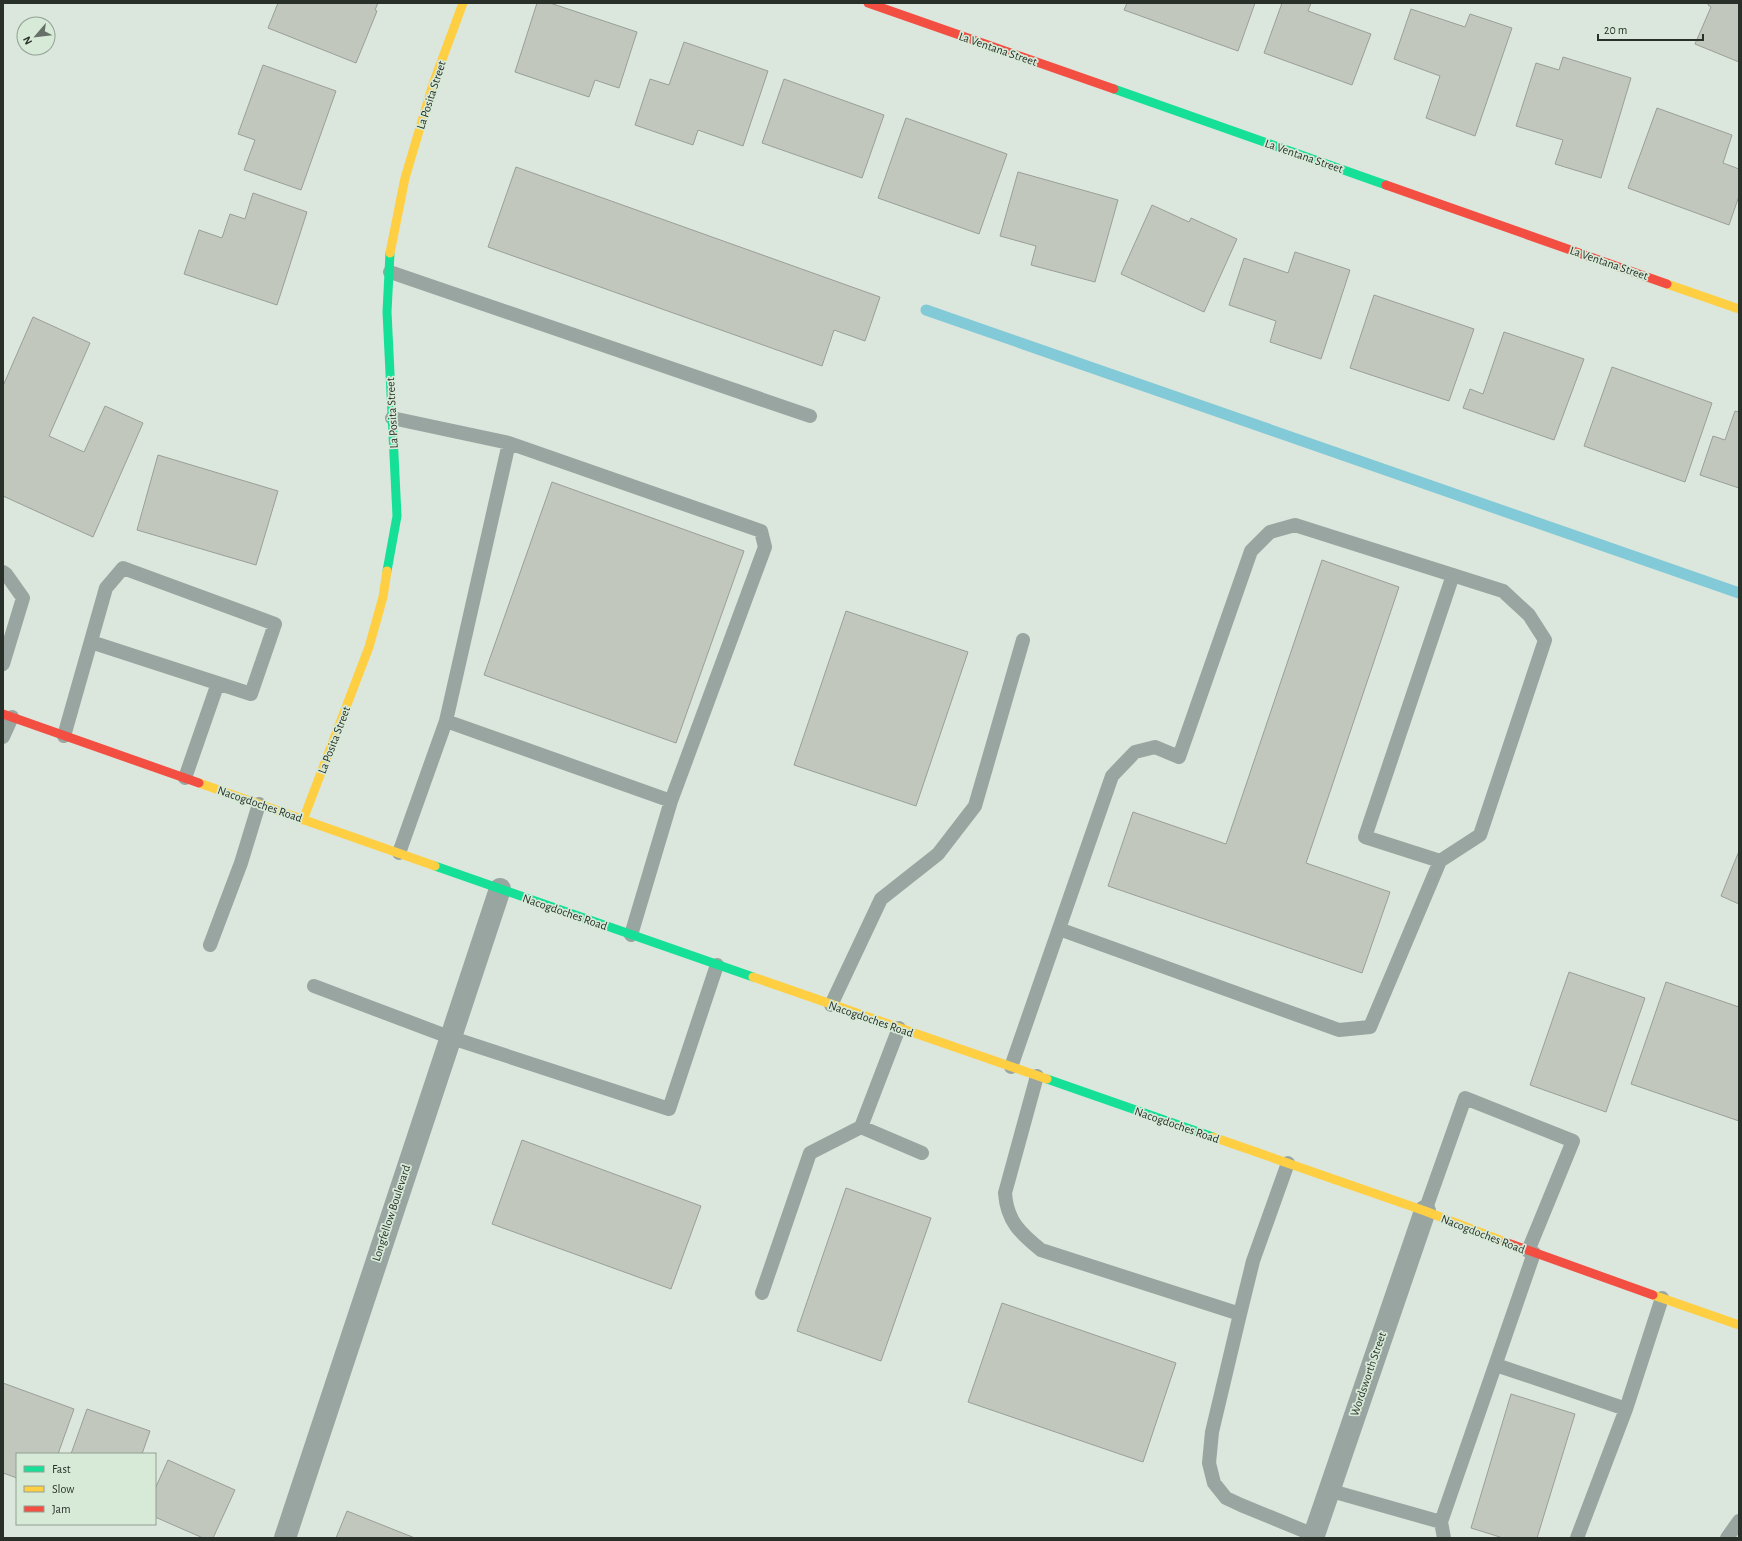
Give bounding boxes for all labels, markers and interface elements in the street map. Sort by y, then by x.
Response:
north arrow [16,16,56,56]
scale bar [1598,16,1703,42]
text: 20 m [1604,24,1627,36]
street label: La Ventana Street [957,30,1039,68]
text: N [21,34,34,46]
street label: La Posita Street [414,59,448,131]
street label: La Ventana Street [1263,137,1345,175]
street label: La Ventana Street [1568,244,1650,282]
street label: La Posita Street [384,377,400,449]
street label: La Posita Street [316,705,352,775]
street label: Nacogdoches Road [216,784,304,824]
street label: Nacogdoches Road [521,892,609,932]
street label: Nacogdoches Road [827,999,915,1039]
street label: Nacogdoches Road [1133,1105,1221,1145]
street label: Longfellow Boulevard [370,1163,412,1263]
street label: Nacogdoches Road [1439,1213,1527,1255]
street label: Wordsworth Street [1348,1330,1388,1418]
legend [16,1453,156,1525]
text: Fast [52,1463,71,1475]
text: Slow [52,1483,74,1495]
text: Jam [52,1503,71,1515]

